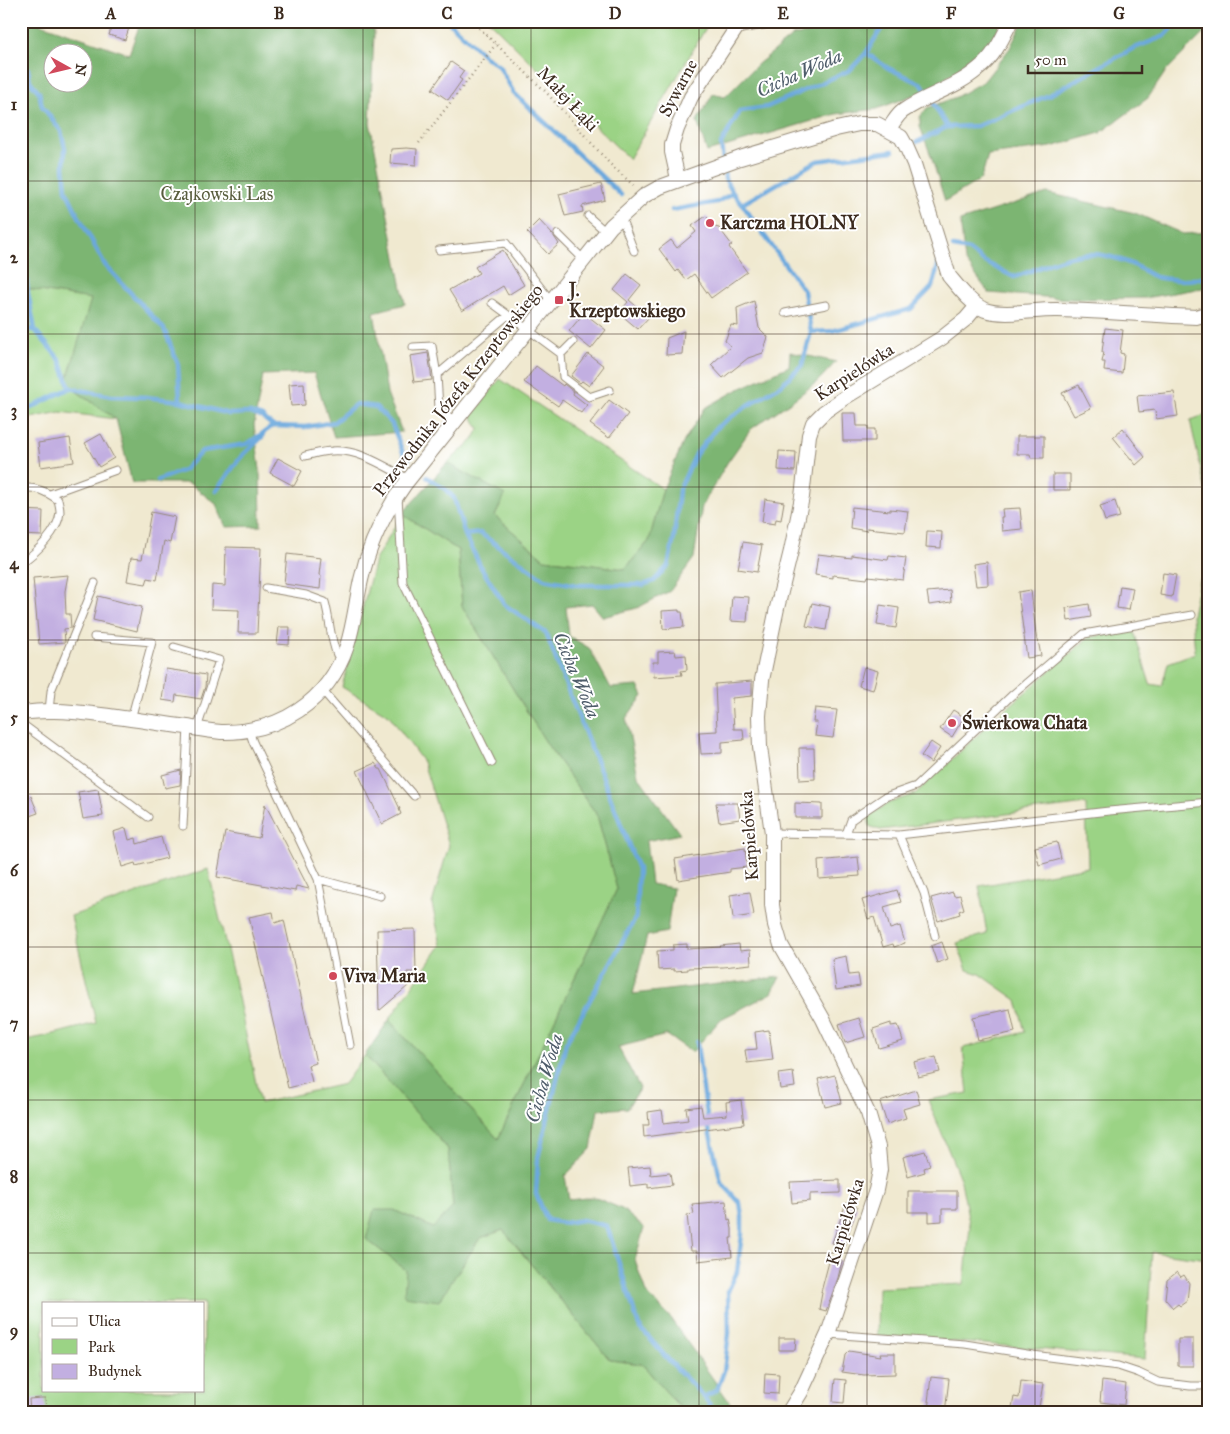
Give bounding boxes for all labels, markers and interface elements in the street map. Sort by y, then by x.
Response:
text: A [105,4,117,23]
text: B [274,4,284,23]
text: C [442,4,453,23]
text: D [609,4,622,23]
text: E [777,4,789,23]
text: F [946,4,957,23]
text: G [1113,4,1125,23]
north arrow [42,42,92,92]
scale bar [1028,42,1141,74]
water label: Cicha Woda [753,44,845,102]
text: 50 m [1035,51,1067,69]
street label: Sywarne [654,55,702,121]
street label: Małej Łąki [532,62,604,136]
text: N [71,63,90,77]
text: 1 [11,95,18,114]
park label: Czajkowski Las [161,183,273,205]
place label: Karczma HOLNY [720,212,860,234]
marker: Karczma HOLNY [704,217,716,229]
text: 2 [10,248,19,267]
place label: J. Krzeptowskiego [567,279,686,323]
street label: Przewodnika Józefa Krzeptowskiego [368,280,548,501]
marker: J. Krzeptowskiego [553,294,565,306]
street label: Karpielówka [810,338,898,406]
text: 3 [11,401,17,421]
text: 4 [10,554,20,574]
water label: Cicha Woda [549,629,605,721]
text: 5 [10,708,18,727]
place label: Świerkowa Chata [962,709,1088,734]
marker: Świerkowa Chata [946,717,958,729]
street label: Karpielówka [735,790,763,882]
text: 6 [10,861,19,880]
place label: Viva Maria [342,965,426,987]
marker: Viva Maria [327,970,339,982]
text: 7 [10,1014,19,1033]
water label: Cicha Woda [520,1031,568,1125]
text: 8 [10,1167,18,1186]
street label: Karpielówka [821,1175,869,1268]
legend [42,1302,205,1392]
text: Ulica [88,1312,121,1330]
text: 9 [10,1321,18,1341]
text: Park [88,1338,115,1356]
text: Budynek [88,1362,142,1380]

